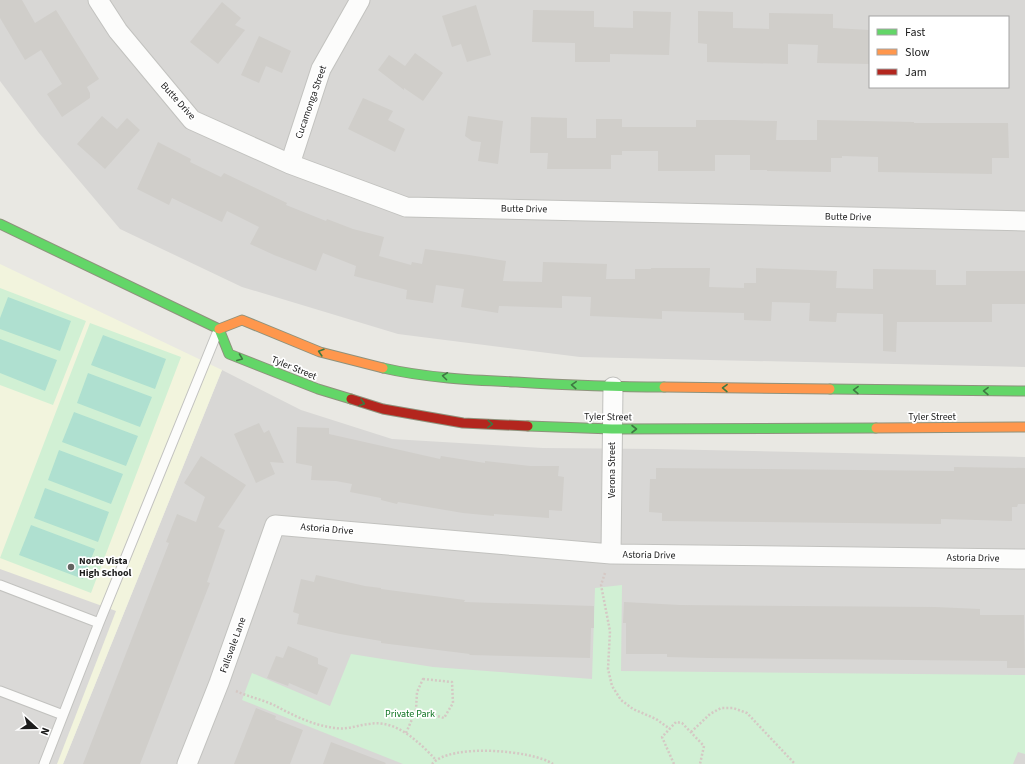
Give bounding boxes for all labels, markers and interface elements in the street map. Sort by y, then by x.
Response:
legend [869,16,1009,88]
text: Fast [905,24,925,41]
text: Slow [905,44,930,61]
street label: Cucamonga Street [292,63,330,141]
text: Jam [905,64,927,81]
street label: Butte Drive [157,79,199,123]
street label: Butte Drive [501,202,547,216]
street label: Butte Drive [825,210,871,224]
one-way arrow [318,348,325,357]
street label: Tyler Street [269,353,319,384]
one-way arrow [236,354,243,362]
one-way arrow [442,372,448,381]
one-way arrow [571,380,577,389]
one-way arrow [722,384,728,392]
one-way arrow [853,385,859,394]
one-way arrow [983,387,989,395]
one-way arrow [358,398,365,407]
street label: Tyler Street [584,410,633,424]
street label: Tyler Street [908,410,956,424]
one-way arrow [487,420,493,429]
one-way arrow [631,425,637,433]
street label: Verona Street [605,441,619,498]
street label: Astoria Drive [300,520,354,538]
street label: Astoria Drive [622,548,676,562]
street label: Astoria Drive [946,551,1000,565]
place label: Norte Vista High School [79,554,132,580]
marker: Norte Vista High School [66,562,76,572]
street label: Fallsvale Lane [216,615,250,675]
park label: Private Park [385,707,435,721]
north arrow [16,708,56,748]
text: N [37,725,53,738]

